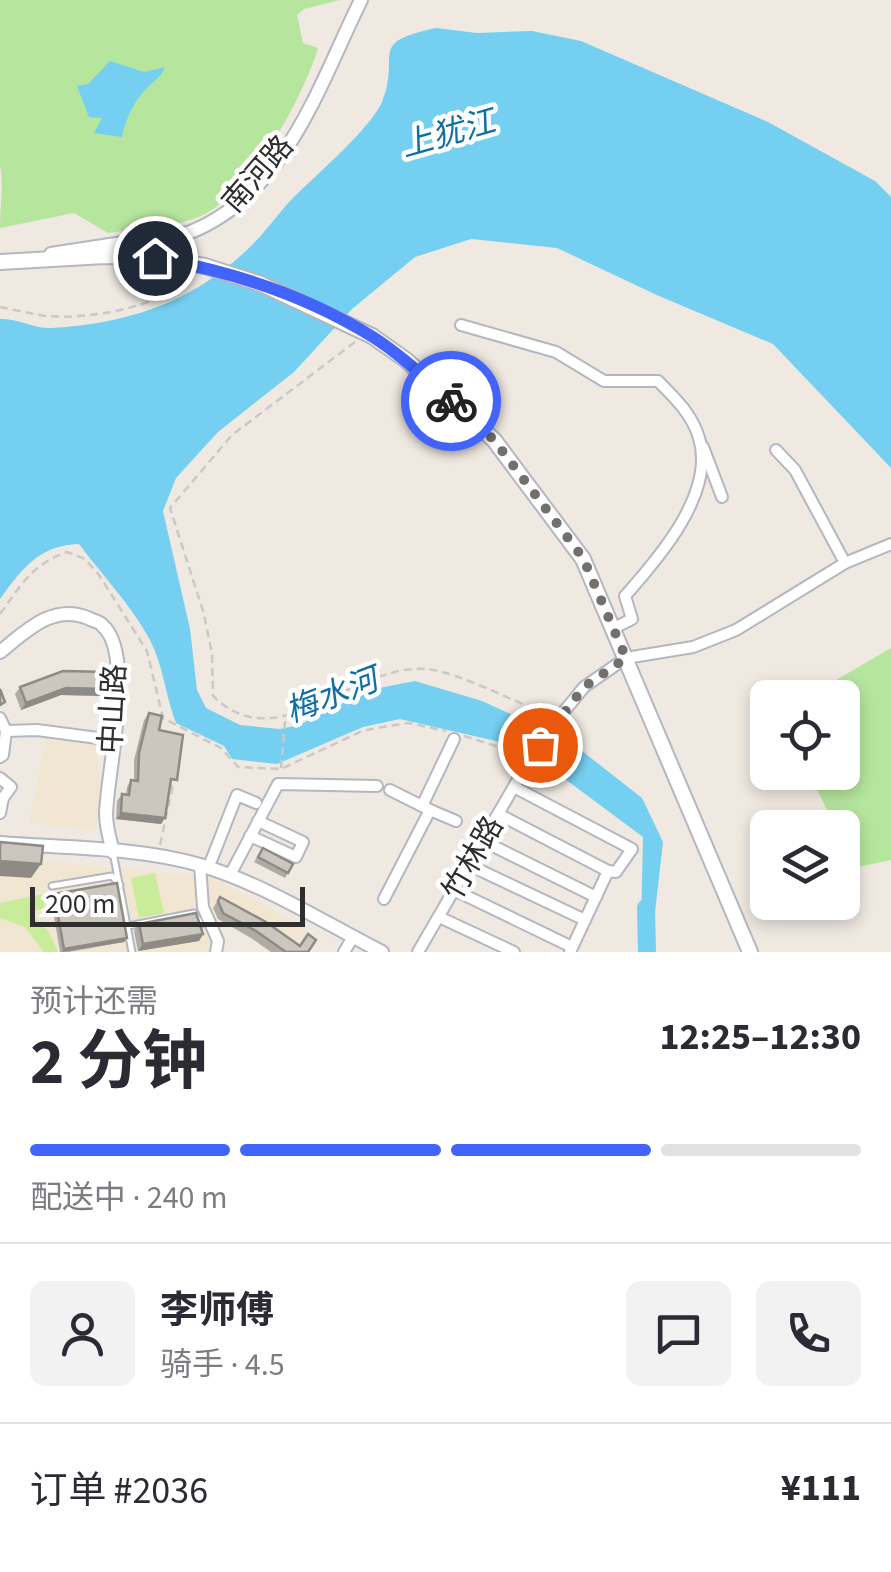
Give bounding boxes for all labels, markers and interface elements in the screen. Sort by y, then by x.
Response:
water label: 上犹江 [396,98,503,169]
street label: 南河路 [212,126,304,222]
pin [113,216,198,301]
icon: home [128,231,183,286]
courier [401,351,501,451]
icon: bike [424,374,479,429]
water label: 梅水河 [279,655,391,735]
street label: 中山路 [89,663,137,755]
map controls [750,680,860,920]
button: locate [750,680,860,790]
pin [498,703,583,788]
icon: bag [513,718,568,773]
street label: 竹林路 [432,808,514,908]
button: layers [750,810,860,920]
scale bar [30,882,305,926]
text: 200 m [45,884,116,924]
text: 预计还需 [30,979,158,1025]
text: 12:25–12:30 [659,1010,861,1064]
text: 2 分钟 [30,1016,207,1109]
text: 配送中 · 240 m [30,1175,227,1221]
button: person [30,1281,135,1386]
button: chat [626,1281,731,1386]
button: phone [756,1281,861,1386]
text: 李师傅 [160,1284,274,1338]
text: 骑手 · 4.5 [160,1342,285,1388]
text: ¥111 [781,1461,861,1515]
text: 订单 #2036 [30,1464,208,1518]

